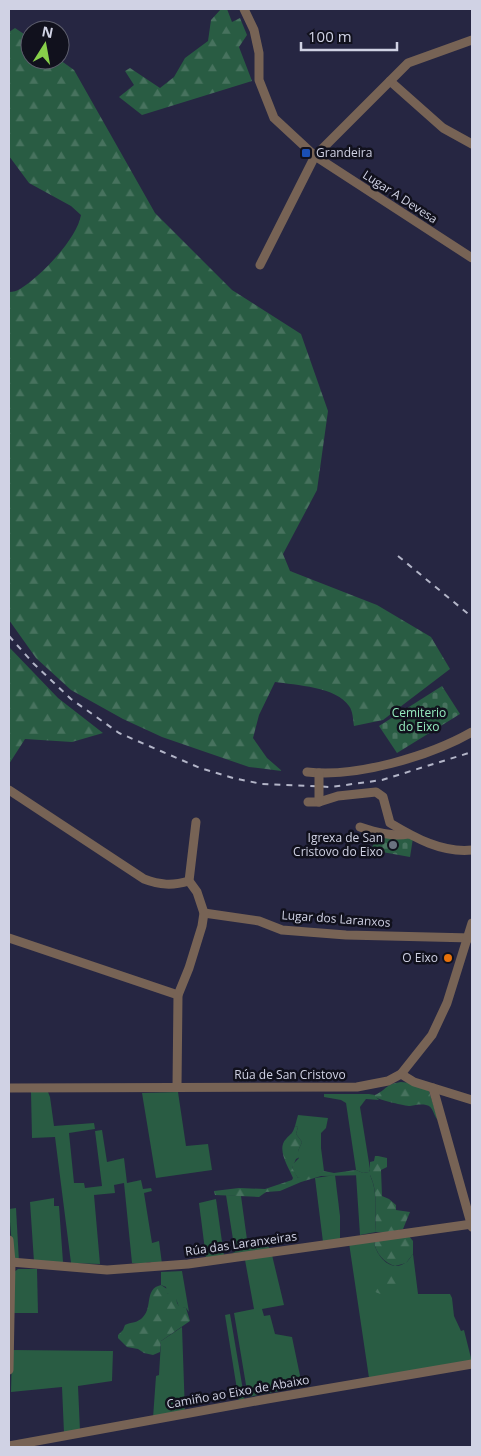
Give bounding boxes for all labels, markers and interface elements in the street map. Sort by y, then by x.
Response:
north arrow [20,20,70,70]
scale bar [301,20,397,52]
text: N [40,21,55,42]
text: 100 m [308,26,352,46]
place label: Grandeira [316,144,372,161]
marker: Grandeira [300,147,312,159]
street label: Lugar A Devesa [360,166,441,227]
park label: Cemiterio do Eixo [392,704,446,735]
place label: Igrexa de San Cristovo do Eixo [293,829,383,860]
marker: Igrexa de San Cristovo do Eixo [387,839,399,851]
street label: Lugar dos Laranxos [281,906,391,931]
place label: O Eixo [402,949,438,966]
marker: O Eixo [442,952,454,964]
street label: Rúa de San Cristovo [234,1066,346,1083]
street label: Rúa das Laranxeiras [184,1227,298,1260]
street label: Camiño ao Eixo de Abaixo [165,1371,311,1412]

